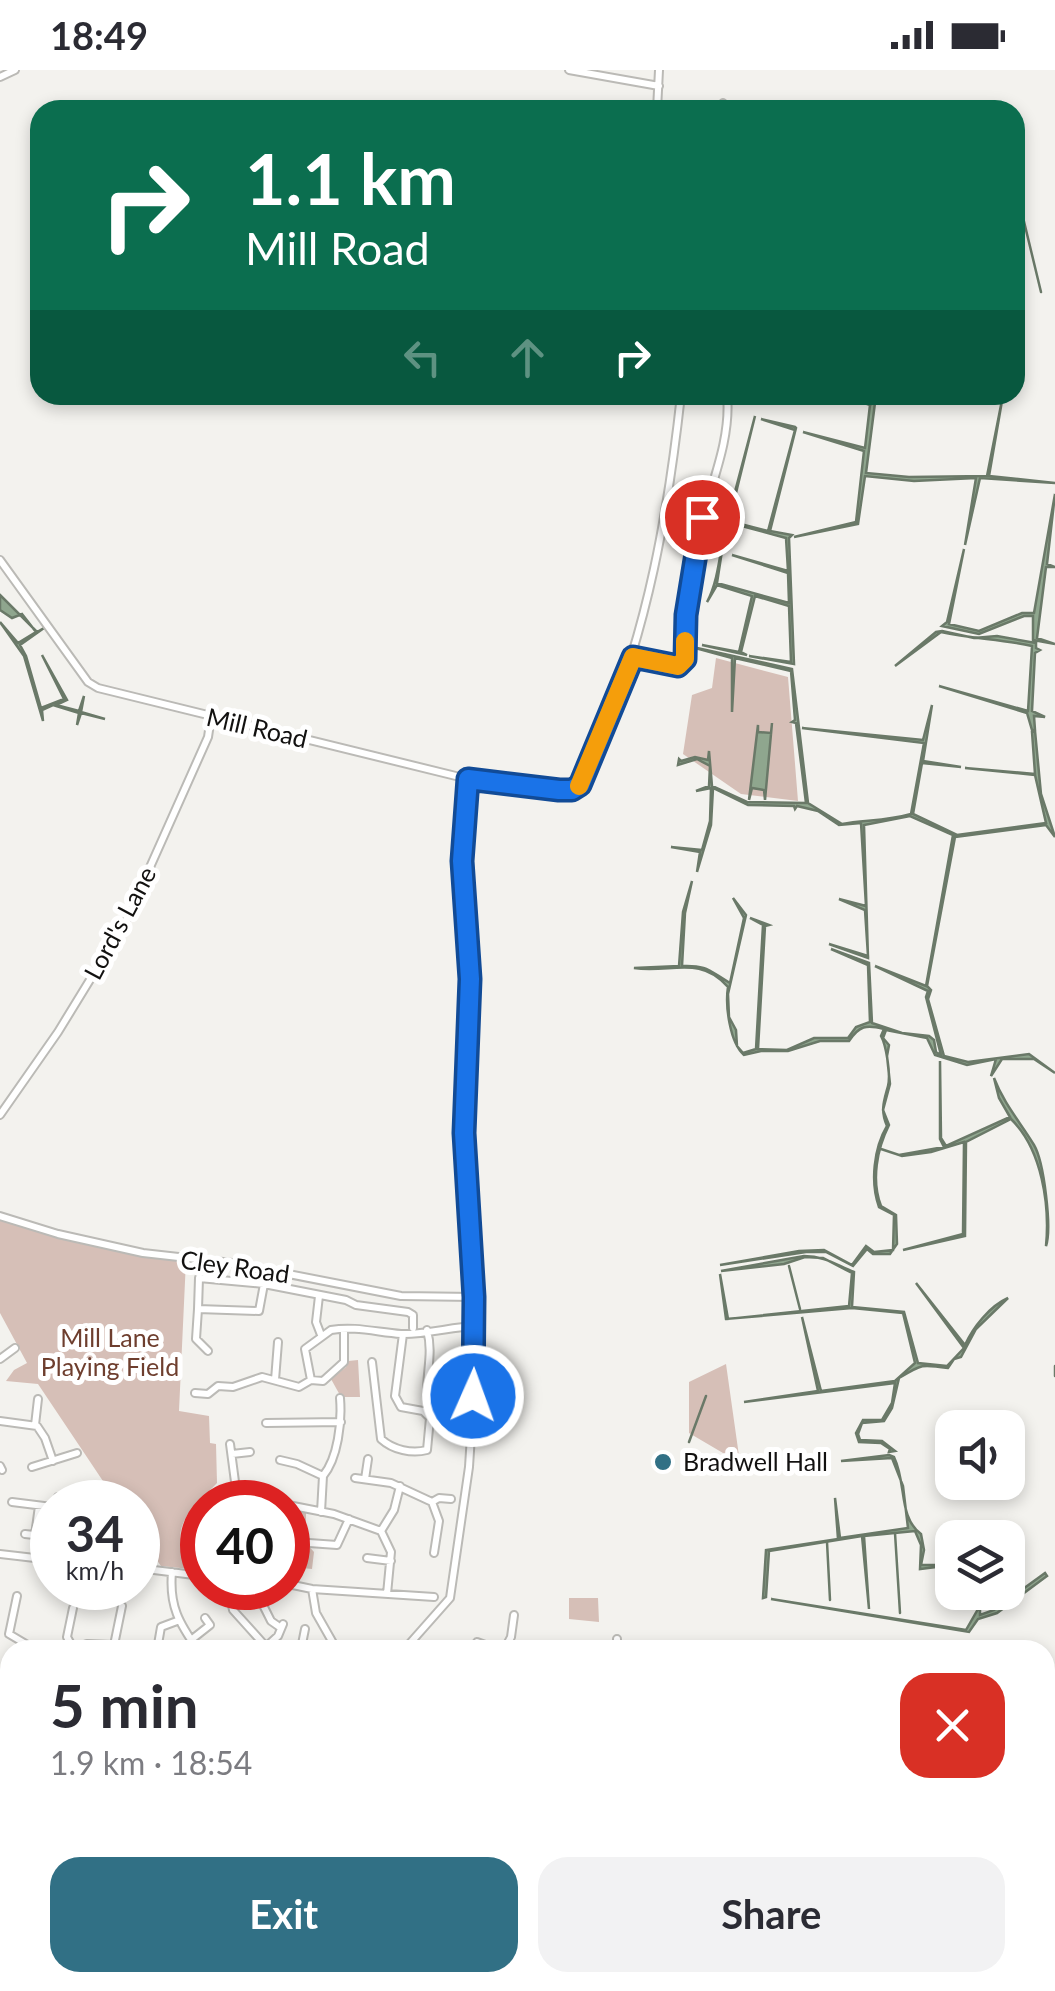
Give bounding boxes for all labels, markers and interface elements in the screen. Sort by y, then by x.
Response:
text: 18:49 [50,12,148,58]
text: 1.1 km [245,136,456,220]
icon: right [80,140,210,270]
text: Mill Road [245,221,430,275]
icon: left [395,330,450,385]
icon: ahead [500,330,555,385]
icon: right [605,330,660,385]
pin [660,475,745,560]
icon: arrive [675,490,730,545]
street label: Mill Road [204,701,311,753]
street label: Lord's Lane [77,861,161,984]
street label: Cley Road [179,1244,291,1288]
park label: Mill Lane Playing Field [41,1322,179,1381]
position arrow [421,1344,525,1448]
map controls [935,1410,1025,1610]
button: sound [935,1410,1025,1500]
place label: Bradwell Hall [683,1446,828,1476]
marker: Bradwell Hall [652,1451,674,1473]
speed limit sign: 40 [180,1480,310,1610]
text: 34 [66,1503,124,1563]
button: layers [935,1520,1025,1610]
text: km/h [66,1555,124,1585]
text: 5 min [50,1669,199,1741]
button: close [900,1673,1005,1778]
text: 1.9 km · 18:54 [50,1743,252,1782]
button: Exit [50,1857,518,1972]
button: Share [538,1857,1005,1972]

